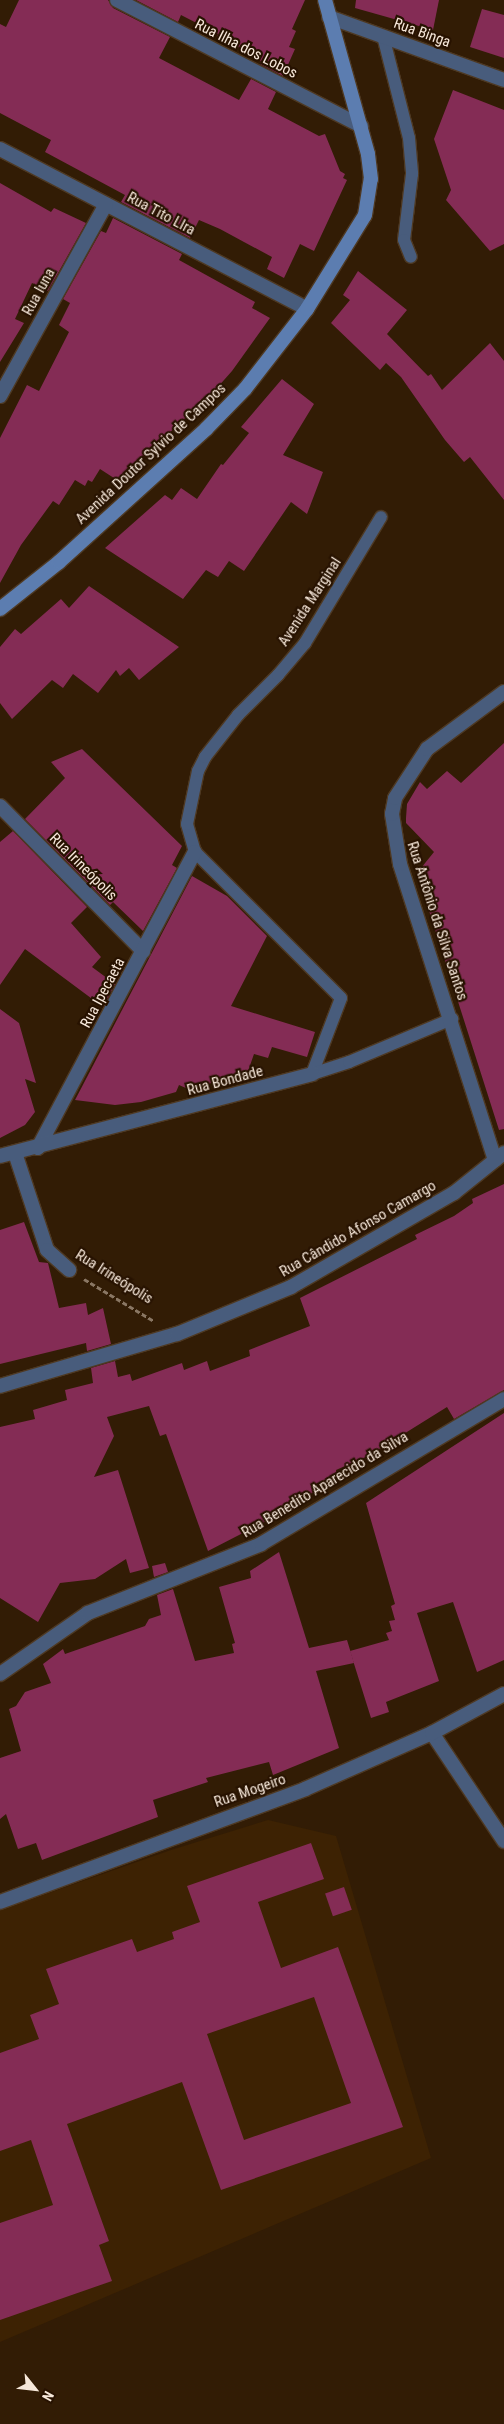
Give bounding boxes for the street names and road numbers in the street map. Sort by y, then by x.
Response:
street label: Rua Binga [391,14,453,52]
street label: Rua Ilha dos Lobos [192,15,300,83]
street label: Rua Tito LIra [124,189,198,239]
street label: Rua Iuna [19,265,59,319]
street label: Avenida Doutor Sylvio de Campos [72,380,230,528]
street label: Avenida Marginal [275,554,345,650]
street label: Rua Irineópolis [45,829,121,905]
street label: Rua Antônio da Silva Santos [403,839,471,1003]
street label: Rua Ipecaeta [77,955,129,1031]
street label: Rua Bondade [185,1062,265,1100]
street label: Rua Cândido Afonso Camargo [277,1177,439,1281]
street label: Rua Irineópolis [72,1246,156,1308]
street label: Rua Benedito Aparecido da Silva [238,1428,412,1542]
street label: Rua Mogeiro [212,1770,288,1812]

